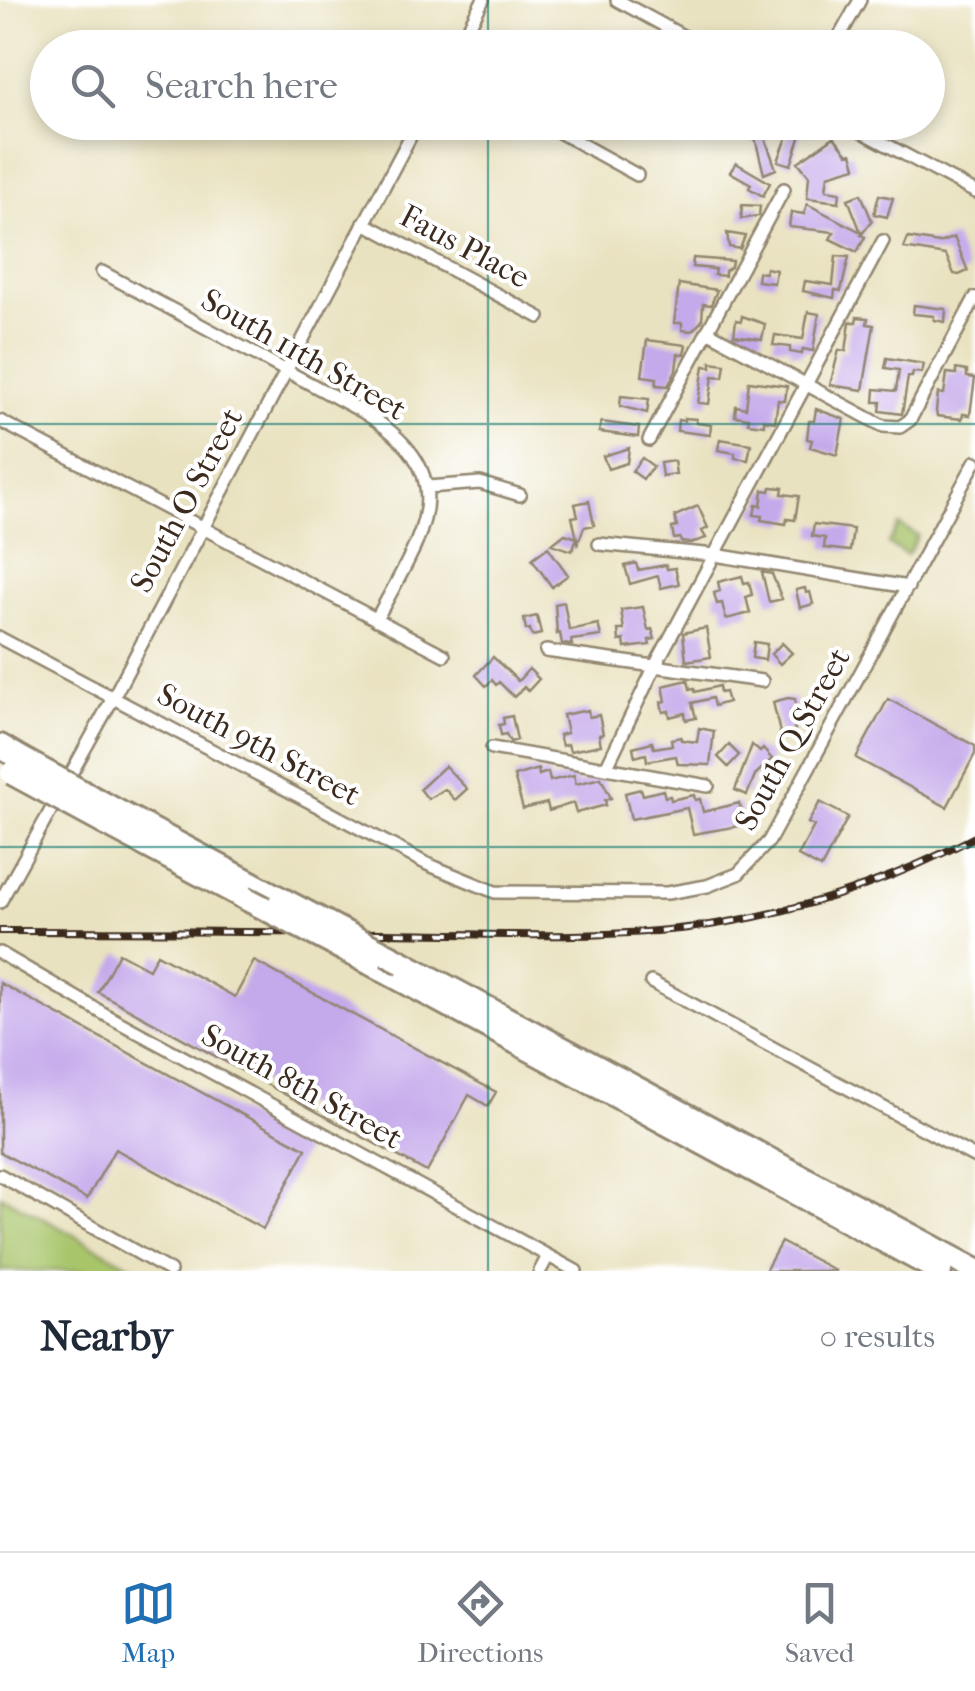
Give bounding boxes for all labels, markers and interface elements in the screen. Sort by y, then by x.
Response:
search box [30,30,945,140]
icon: search [65,58,120,113]
text: Search here [145,63,338,108]
street label: Faus Place [394,197,536,296]
street label: South 11th Street [195,281,413,428]
street label: South O Street [122,401,251,599]
street label: South Q Street [727,641,858,837]
street label: South 9th Street [151,675,367,814]
street label: South 8th Street [195,1016,409,1157]
text: Nearby [40,1312,172,1361]
text: 0 results [819,1318,935,1355]
tab: Map [121,1576,176,1669]
tab: Directions [417,1576,543,1669]
tab: Saved [785,1576,854,1669]

